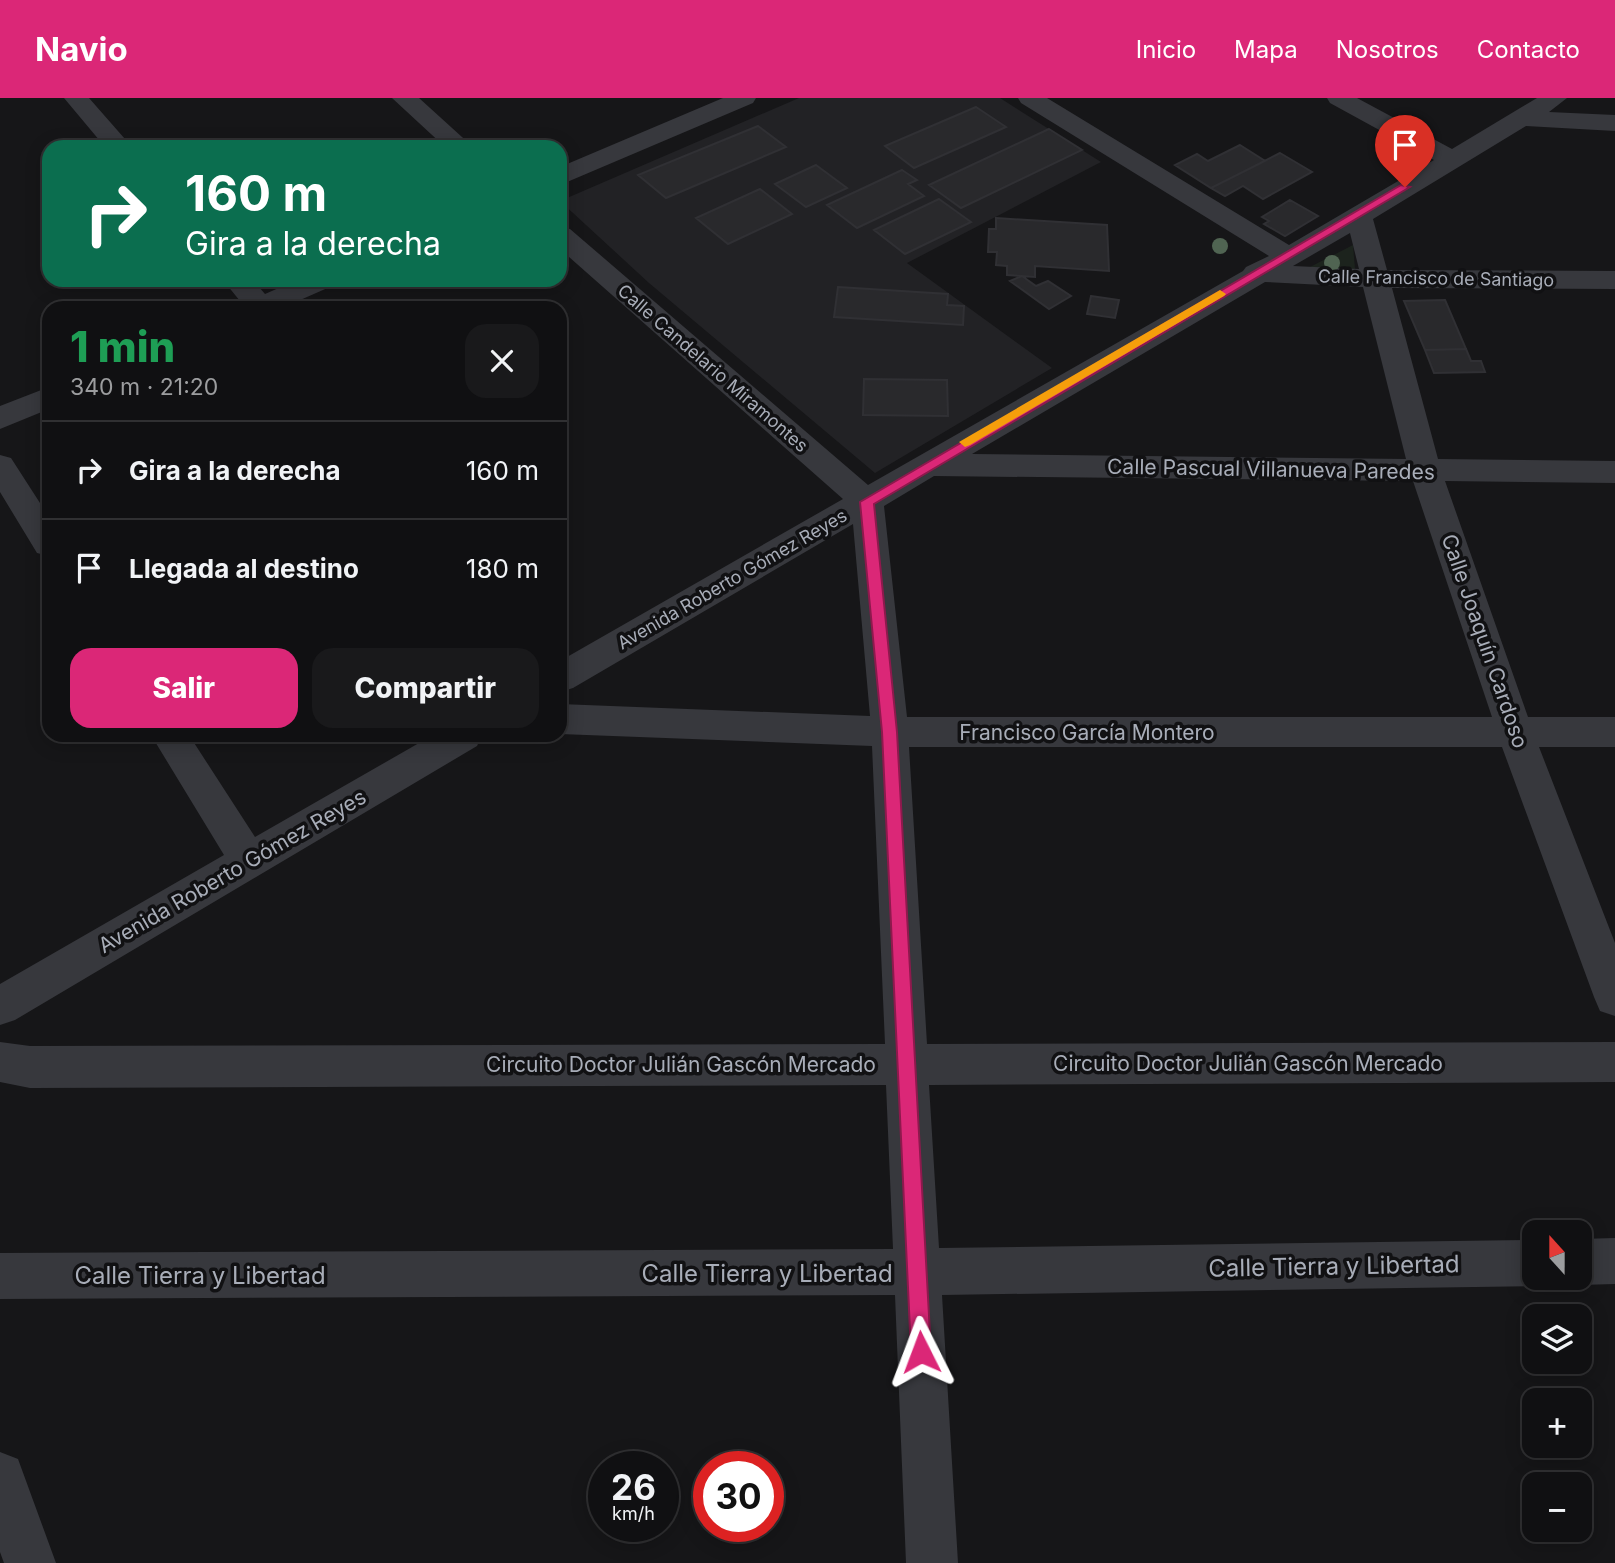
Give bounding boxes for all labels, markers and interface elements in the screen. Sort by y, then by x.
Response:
text: Navio [35,29,128,69]
text: Inicio [1136,35,1196,64]
text: Mapa [1234,35,1298,64]
text: Nosotros [1336,35,1439,64]
text: Contacto [1477,35,1580,64]
pin [1375,115,1435,187]
icon: arrive [1386,126,1424,164]
text: 160 m [185,164,327,223]
icon: right [70,168,161,259]
text: Gira a la derecha [185,224,441,263]
street label: Calle Francisco de Santiago [1318,265,1554,291]
street label: Calle Candelario Miramontes [614,280,812,456]
text: 1 min [70,321,175,372]
button: close [465,324,539,398]
text: 340 m · 21:20 [70,373,218,401]
icon: right [70,451,108,489]
street label: Calle Pascual Villanueva Paredes [1107,454,1435,484]
text: Gira a la derecha [129,455,341,486]
text: 160 m [466,455,539,486]
street label: Avenida Roberto Gómez Reyes [614,505,850,653]
street label: Calle Joaquín Cardoso [1437,531,1533,751]
icon: arrive [70,549,108,587]
text: Llegada al destino [129,553,359,584]
text: 180 m [466,553,539,584]
button: Salir [70,648,298,728]
button: Compartir [312,648,539,728]
street label: Francisco García Montero [959,720,1215,745]
street label: Avenida Roberto Gómez Reyes [94,784,370,958]
street label: Circuito Doctor Julián Gascón Mercado [1053,1051,1443,1076]
street label: Circuito Doctor Julián Gascón Mercado [486,1052,876,1077]
north arrow [1522,1220,1592,1290]
map controls [1522,1220,1592,1542]
street label: Calle Tierra y Libertad [1208,1249,1460,1283]
street label: Calle Tierra y Libertad [641,1259,893,1288]
street label: Calle Tierra y Libertad [74,1261,326,1290]
button: layers [1522,1304,1592,1374]
position arrow [884,1315,958,1389]
button: + [1522,1388,1592,1458]
speed limit sign: 30 [693,1451,784,1542]
text: 26 [611,1466,656,1508]
button: − [1522,1472,1592,1542]
text: km/h [612,1503,655,1524]

